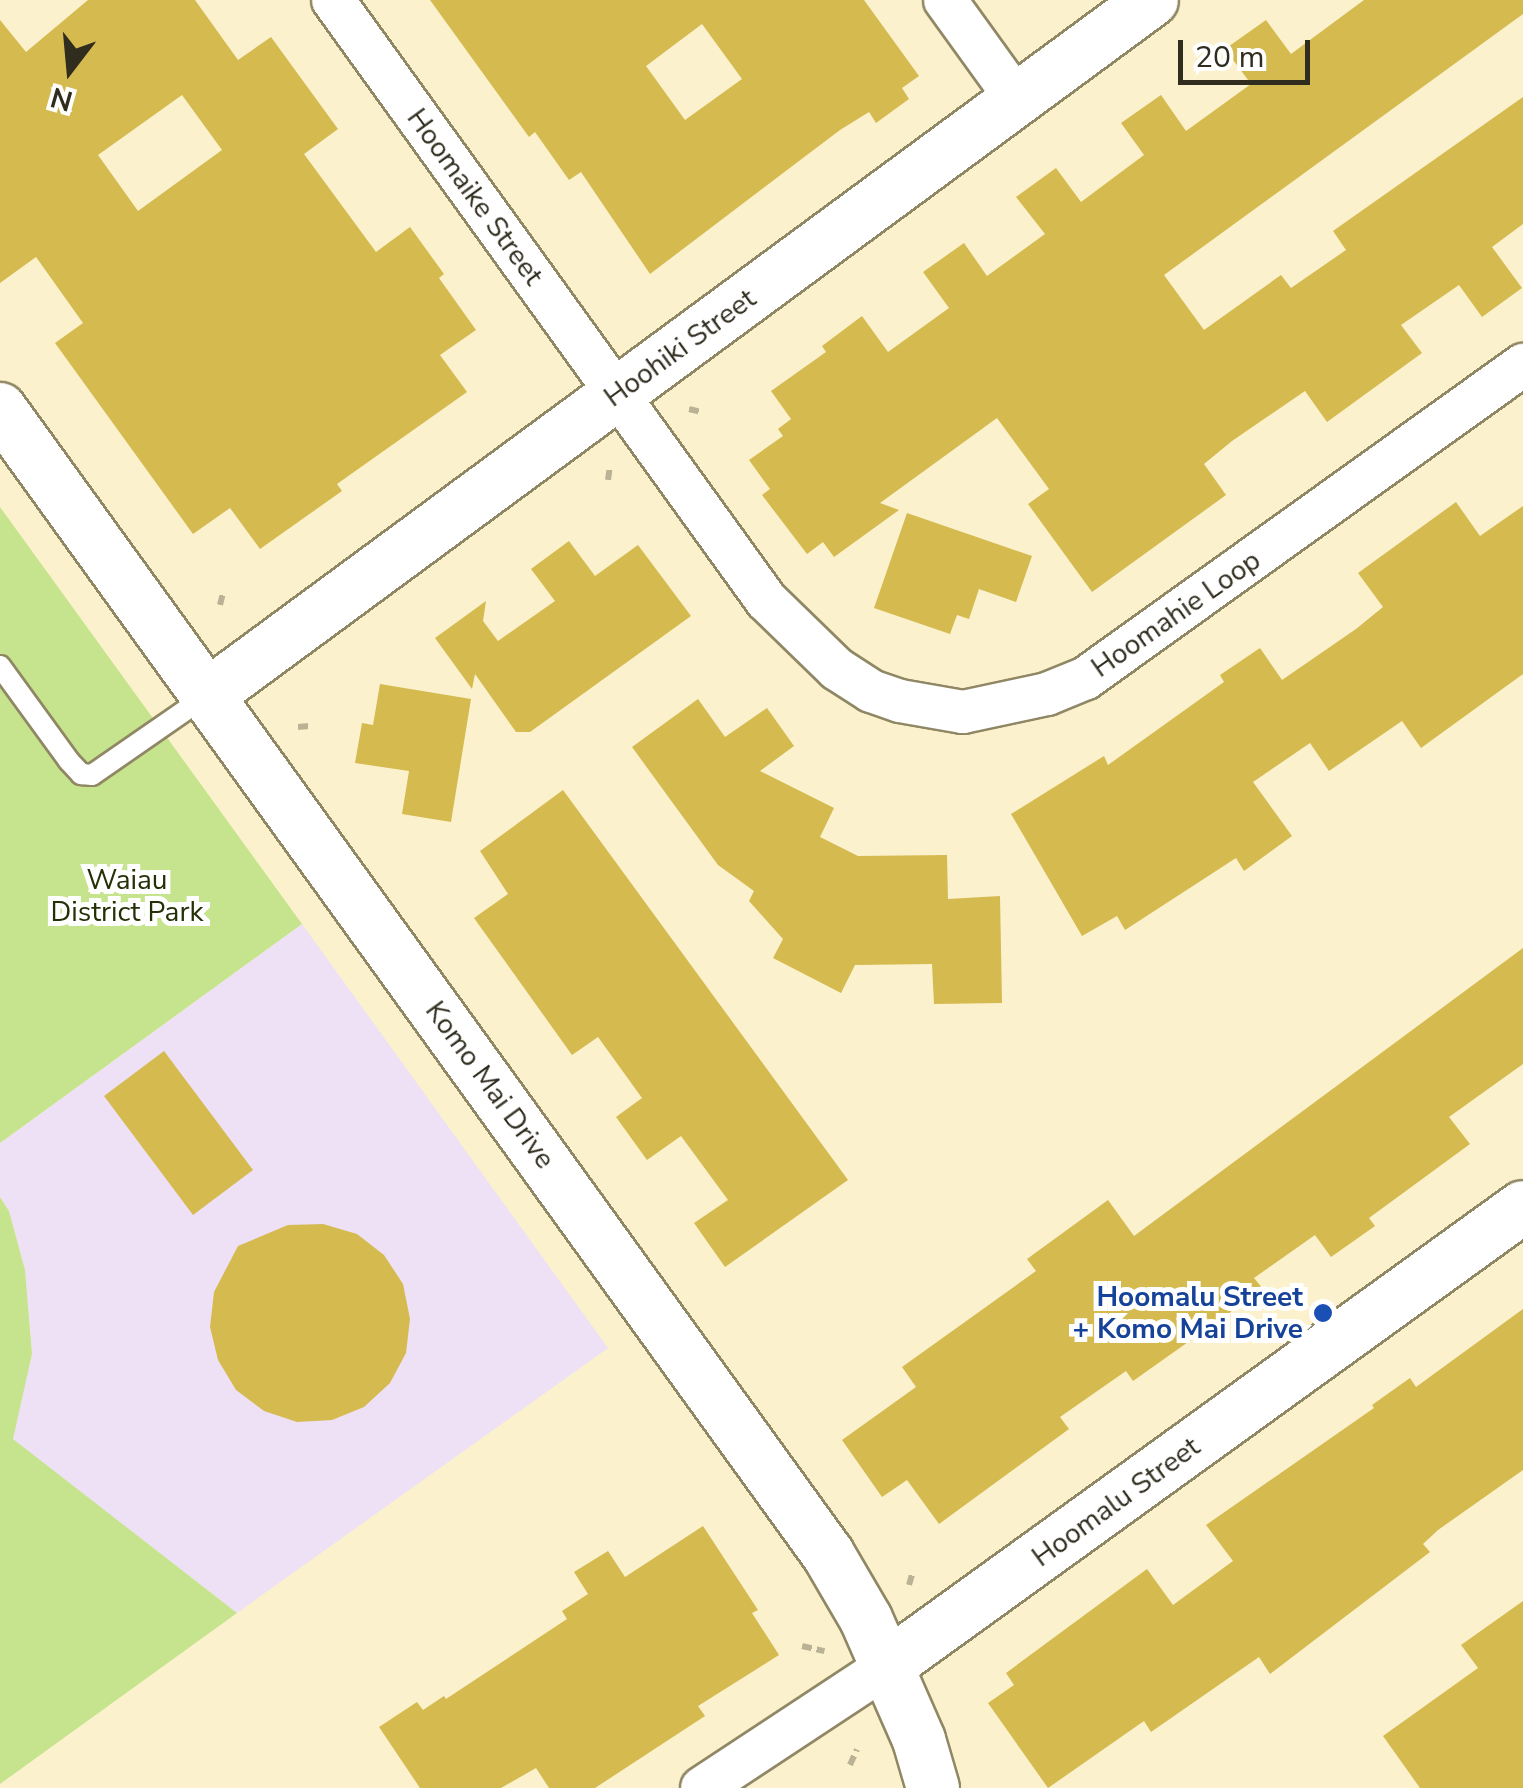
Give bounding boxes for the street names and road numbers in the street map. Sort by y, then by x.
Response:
street label: Hoomaike Street [400,102,550,292]
street label: Hoohiki Street [598,282,762,414]
street label: Hoomahie Loop [1085,543,1267,685]
street label: Komo Mai Drive [418,995,562,1175]
street label: Hoomalu Street [1026,1430,1206,1574]

